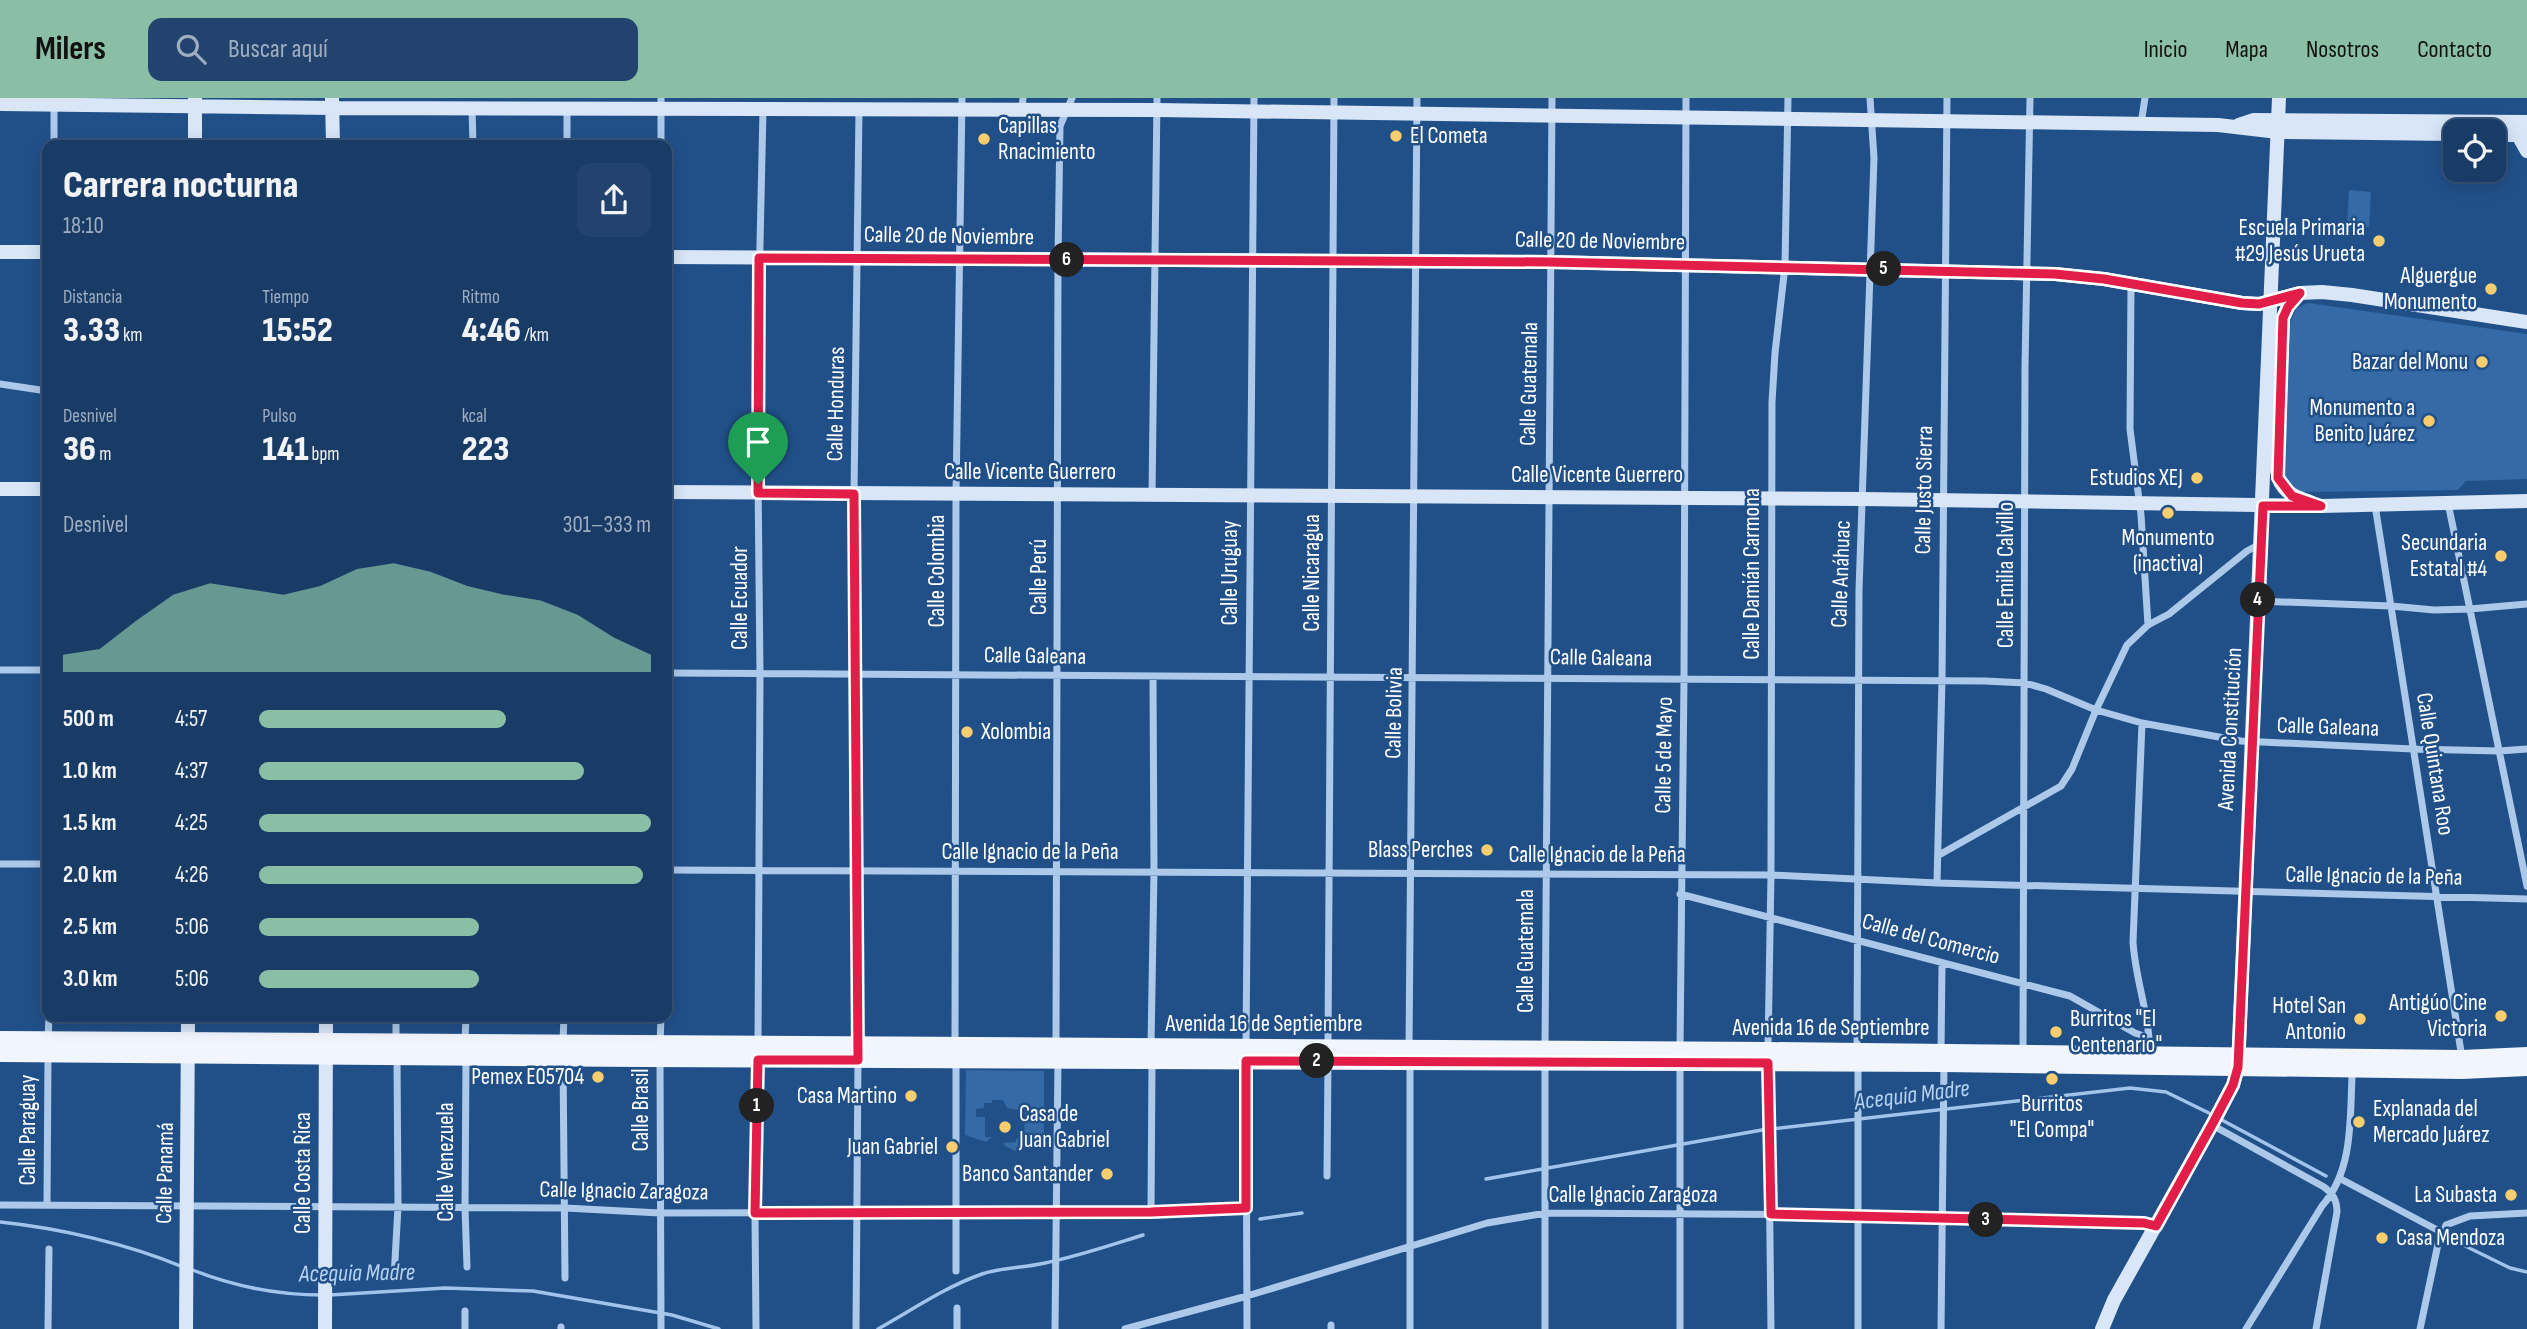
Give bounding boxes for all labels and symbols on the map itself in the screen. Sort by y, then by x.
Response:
place label: Capillas Rnacimiento [998,112,1095,166]
place label: El Cometa [1410,122,1488,150]
marker: El Cometa [1388,128,1404,144]
marker: Capillas Rnacimiento [976,131,992,147]
place label: Escuela Primaria #29 Jesús Urueta [2235,214,2365,268]
street label: Calle 20 de Noviembre [864,221,1034,251]
street label: Calle 20 de Noviembre [1515,226,1685,256]
marker: Escuela Primaria #29 Jesús Urueta [2371,233,2387,249]
pin: 6 [1050,242,1084,278]
pin: 5 [1867,252,1902,286]
place label: Alguergue Monumento [2384,262,2477,316]
marker: Alguergue Monumento [2483,281,2499,297]
street label: Calle Guatemala [1514,322,1544,446]
street label: Calle Honduras [821,346,851,462]
place label: Bazar del Monu [2352,348,2468,376]
marker: Bazar del Monu [2474,354,2490,370]
place label: Monumento a Benito Juárez [2309,394,2415,448]
pin [728,412,788,484]
marker: Monumento a Benito Juárez [2421,413,2437,429]
street label: Calle Justo Sierra [1909,425,1939,555]
street label: Calle Vicente Guerrero [944,458,1116,486]
street label: Calle Vicente Guerrero [1511,461,1683,489]
place label: Estudios XEJ [2089,464,2183,492]
marker: Estudios XEJ [2189,470,2205,486]
street label: Calle Damián Carmona [1738,488,1766,660]
street label: Calle Emilia Calvillo [1992,502,2020,648]
marker: Monumento (inactiva) [2160,505,2176,521]
street label: Calle Nicaragua [1298,514,1326,632]
street label: Calle Colombia [923,515,951,627]
street label: Calle Uruguay [1216,520,1244,626]
street label: Calle Anáhuac [1825,520,1857,628]
place label: Monumento (inactiva) [2121,524,2215,578]
place label: Secundaria Estatal #4 [2401,529,2487,583]
street label: Calle Perú [1025,539,1053,615]
street label: Calle Ecuador [726,546,754,650]
marker: Secundaria Estatal #4 [2493,548,2509,564]
pin: 4 [2240,582,2276,618]
street label: Calle Galeana [984,641,1086,671]
street label: Calle Galeana [1550,643,1652,673]
street label: Avenida Constitución [2212,647,2248,812]
street label: Calle Bolivia [1379,667,1409,759]
street label: Calle Quintana Roo [2410,691,2460,837]
street label: Calle 5 de Mayo [1649,696,1679,814]
street label: Calle Galeana [2276,711,2380,743]
place label: Xolombia [980,718,1051,746]
marker: Xolombia [959,724,975,740]
place label: Blass Perches [1368,836,1473,864]
street label: Calle Ignacio de la Peña [941,838,1119,866]
street label: Calle Ignacio de la Peña [1508,841,1686,869]
marker: Blass Perches [1479,842,1495,858]
street label: Calle Ignacio de la Peña [2285,860,2463,892]
street label: Calle Guatemala [1512,889,1540,1013]
street label: Calle del Comercio [1859,907,2003,971]
place label: Antigúo Cine Victoria [2388,989,2487,1043]
place label: Hotel San Antonio [2272,992,2346,1046]
place label: Burritos "El Centenario" [2070,1005,2162,1059]
marker: Antigúo Cine Victoria [2493,1008,2509,1024]
street label: Avenida 16 de Septiembre [1165,1010,1362,1038]
marker: Hotel San Antonio [2352,1011,2368,1027]
street label: Avenida 16 de Septiembre [1732,1014,1929,1042]
marker: Burritos "El Centenario" [2048,1024,2064,1040]
pin: 2 [1300,1044,1334,1079]
place label: Pemex E05704 [471,1063,584,1091]
street label: Calle Brasil [627,1068,655,1152]
marker: Pemex E05704 [590,1069,606,1085]
marker: Burritos "El Compa" [2044,1071,2060,1087]
street label: Calle Paraguay [14,1074,42,1185]
water label: Acequia Madre [1852,1074,1971,1117]
place label: Casa Martino [797,1082,897,1110]
pin: 1 [740,1088,774,1124]
marker: Casa Martino [903,1088,919,1104]
place label: Burritos "El Compa" [2010,1090,2094,1144]
place label: Explanada del Mercado Juárez [2373,1095,2490,1149]
place label: Casa de Juan Gabriel [1018,1100,1110,1154]
street label: Calle Venezuela [432,1102,460,1222]
street label: Calle Costa Rica [289,1112,317,1234]
marker: Explanada del Mercado Juárez [2351,1114,2367,1130]
marker: Casa de Juan Gabriel [997,1119,1013,1135]
street label: Calle Panamá [150,1122,180,1224]
place label: Juan Gabriel [846,1133,938,1161]
marker: Juan Gabriel [944,1139,960,1155]
place label: Banco Santander [962,1160,1093,1188]
marker: Banco Santander [1099,1166,1115,1182]
street label: Calle Ignacio Zaragoza [539,1176,709,1206]
street label: Calle Ignacio Zaragoza [1548,1181,1718,1209]
place label: La Subasta [2414,1181,2497,1209]
marker: La Subasta [2503,1187,2519,1203]
pin: 3 [1968,1202,2004,1238]
place label: Casa Mendoza [2396,1224,2505,1252]
marker: Casa Mendoza [2374,1230,2390,1246]
water label: Acequia Madre [298,1257,415,1289]

